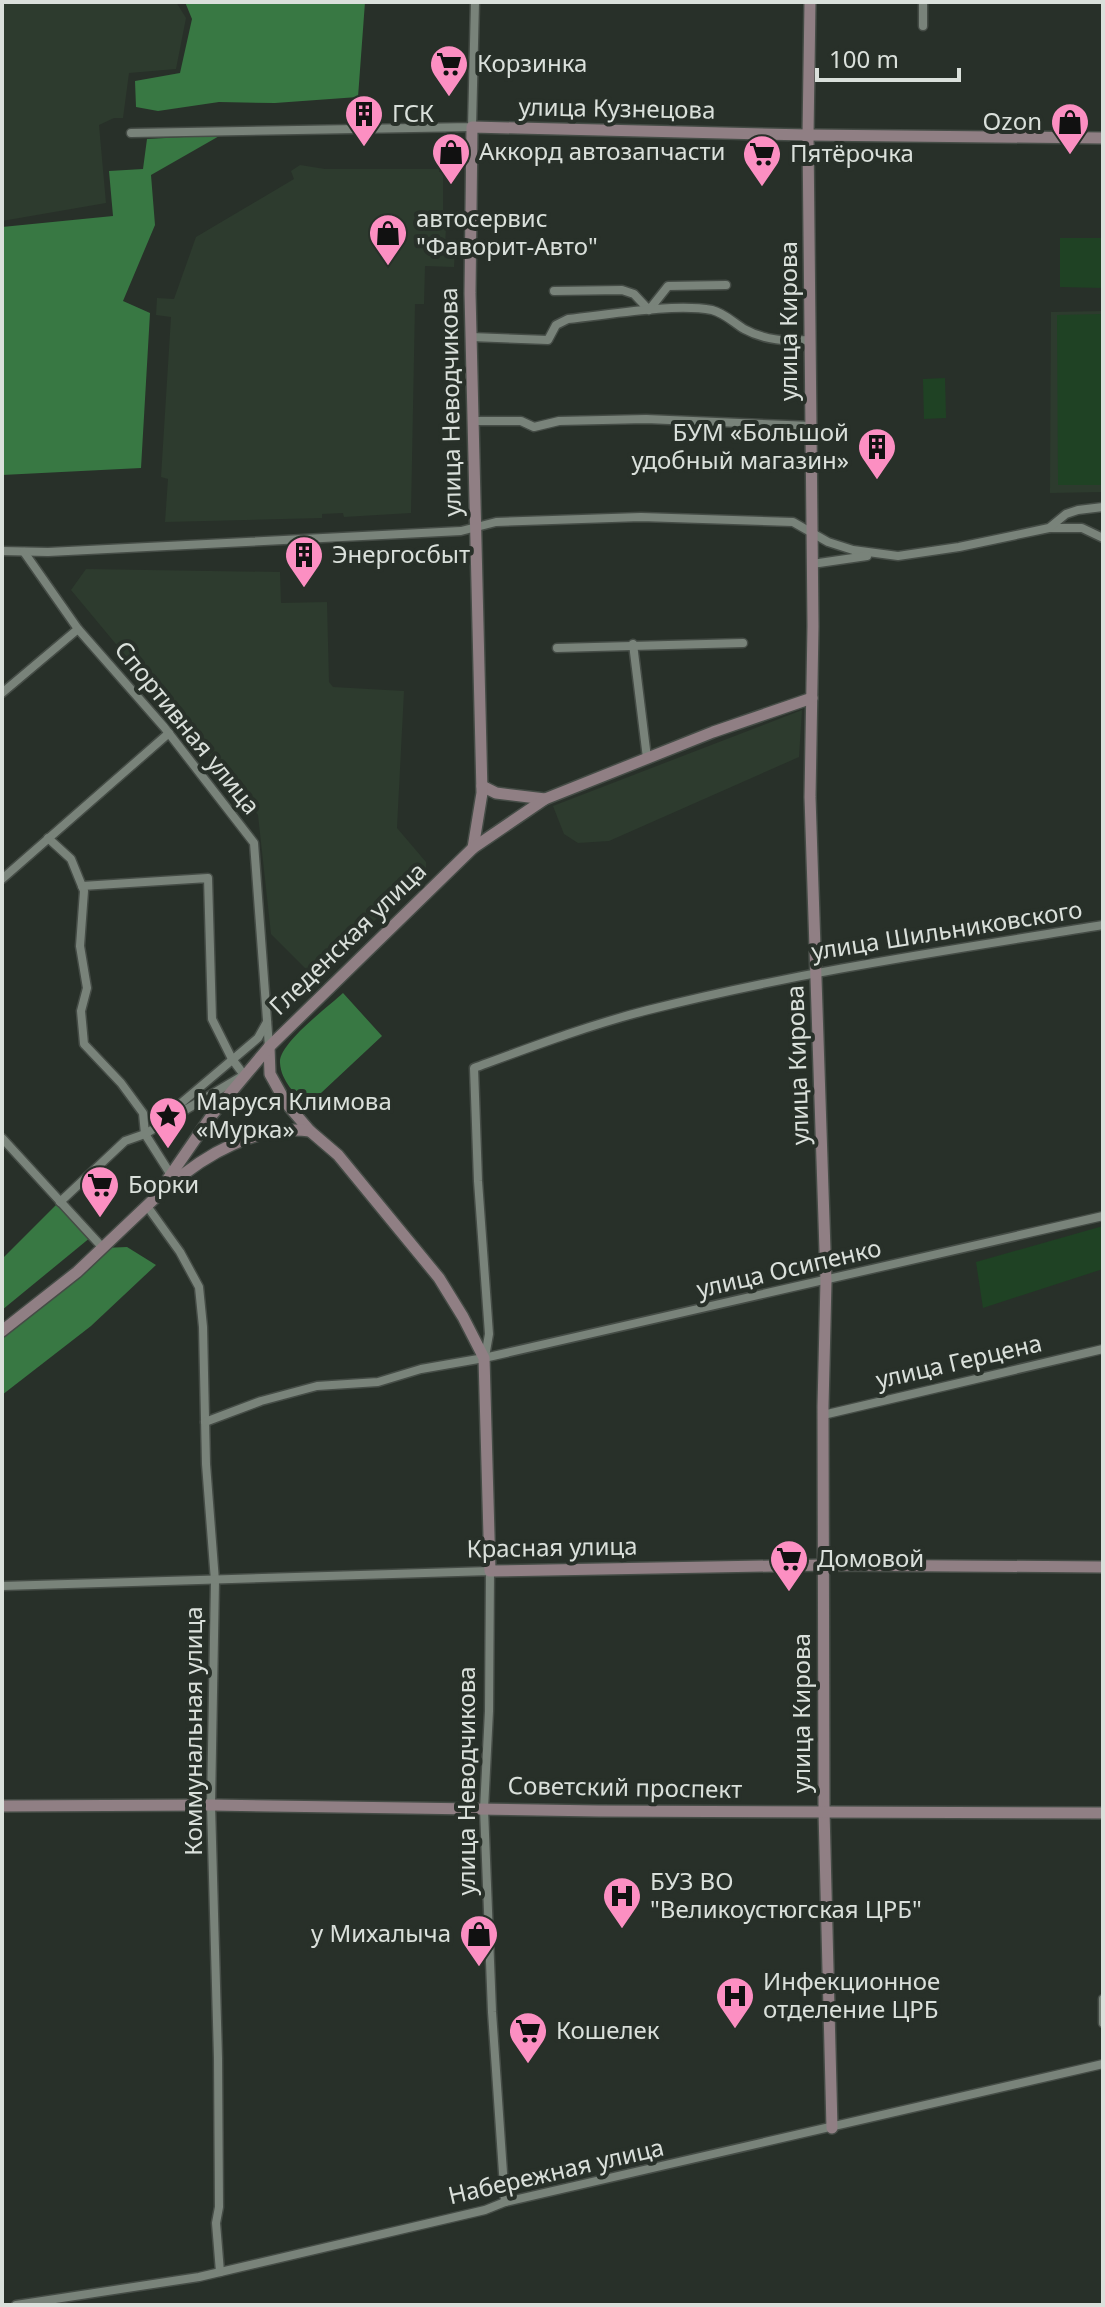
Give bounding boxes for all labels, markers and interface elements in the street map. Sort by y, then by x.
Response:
scale bar [817,32,959,82]
text: 100 m [829,42,899,75]
supermarket icon: Корзинка [428,43,470,98]
place label: Корзинка [477,46,587,79]
street label: улица Кузнецова [518,89,716,126]
building icon: ГСК [343,93,385,148]
place label: ГСК [392,96,434,129]
shop icon: Ozon [1049,101,1091,156]
place label: Ozon [983,104,1042,137]
shop icon: Аккорд автозапчасти [430,131,472,186]
supermarket icon: Пятёрочка [741,133,783,188]
place label: Аккорд автозапчасти [479,134,726,167]
place label: Пятёрочка [790,136,914,169]
place label: автосервис "Фаворит-Авто" [416,201,598,262]
shop icon: автосервис "Фаворит-Авто" [367,212,409,267]
street label: улица Кирова [771,241,804,401]
street label: улица Неводчикова [431,287,468,517]
place label: БУМ «Большой удобный магазин» [632,415,849,476]
building icon: БУМ «Большой удобный магазин» [856,426,898,481]
building icon: Энергосбыт [283,534,325,589]
place label: Энергосбыт [332,537,470,570]
street label: Спортивная улица [108,633,268,821]
street label: Гледенская улица [261,854,433,1022]
street label: улица Шильниковского [809,892,1085,967]
street label: улица Кирова [777,985,816,1146]
place label: Маруся Климова «Мурка» [196,1084,392,1145]
place icon: Маруся Климова «Мурка» [147,1095,189,1150]
supermarket icon: Борки [79,1164,121,1219]
place label: Борки [128,1167,199,1200]
street label: улица Осипенко [693,1230,884,1305]
street label: улица Герцена [872,1325,1045,1396]
street label: Красная улица [466,1529,638,1564]
supermarket icon: Домовой [768,1538,810,1593]
place label: Домовой [817,1541,924,1574]
street label: Коммунальная улица [176,1606,209,1856]
street label: улица Кирова [784,1633,817,1793]
street label: улица Неводчикова [449,1666,482,1896]
street label: Советский проспект [507,1768,743,1805]
place label: БУЗ ВО "Великоустюгская ЦРБ" [650,1864,922,1925]
hospital icon: БУЗ ВО "Великоустюгская ЦРБ" [601,1875,643,1930]
shop icon: у Михалыча [458,1913,500,1968]
place label: у Михалыча [311,1916,451,1949]
place label: Инфекционное отделение ЦРБ [763,1964,940,2025]
hospital icon: Инфекционное отделение ЦРБ [714,1975,756,2030]
supermarket icon: Кошелек [507,2010,549,2065]
place label: Кошелек [556,2013,660,2046]
street label: Набережная улица [445,2130,667,2211]

